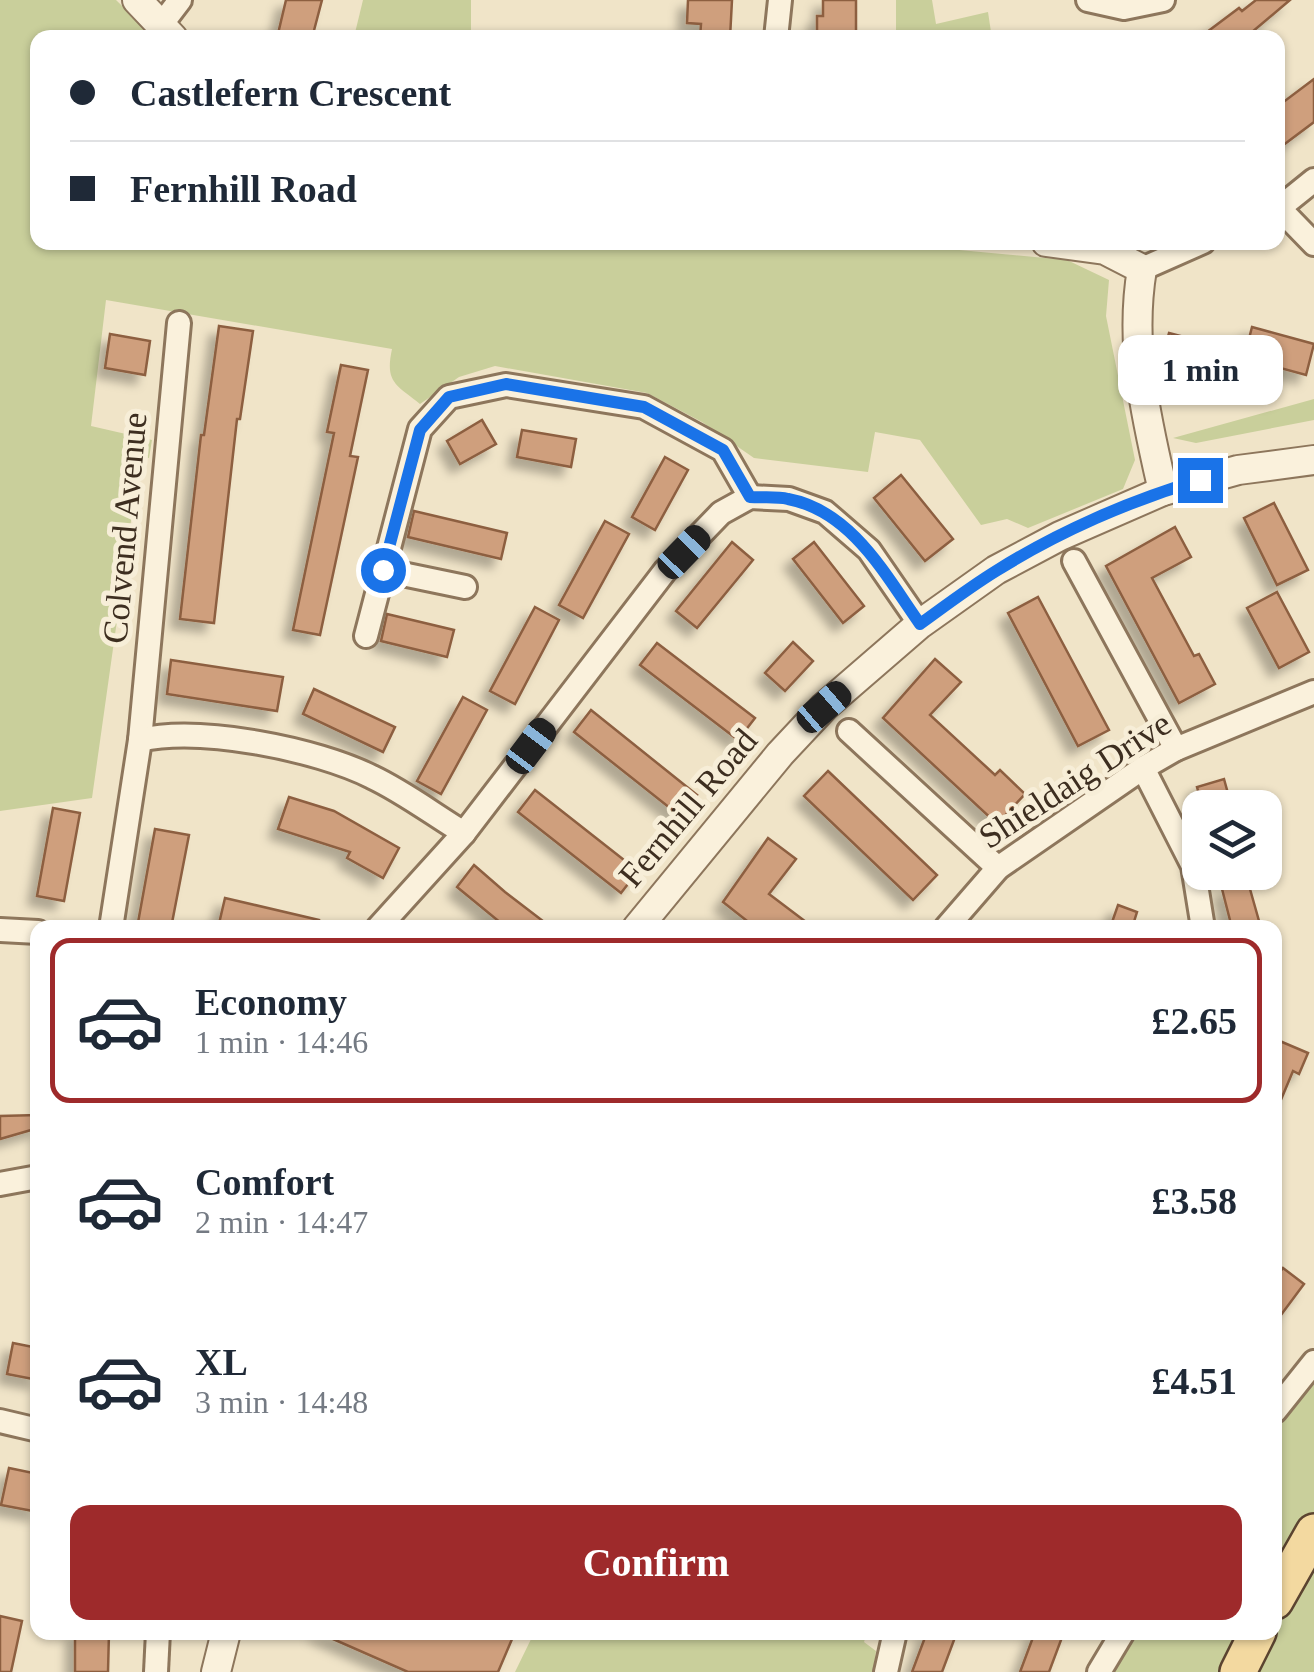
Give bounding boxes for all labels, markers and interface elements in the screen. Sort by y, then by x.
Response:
text: Castlefern Crescent [130,72,451,114]
text: Fernhill Road [130,168,357,210]
callout: 1 min [1118,335,1282,405]
text: 1 min [1162,352,1239,388]
street label: Colvend Avenue [95,411,155,645]
route end [1178,458,1223,503]
car [652,520,716,584]
route start [361,548,406,593]
car [792,676,856,738]
street label: Shieldaig Drive [972,704,1178,856]
car [501,713,561,779]
street label: Fernhill Road [611,721,765,895]
map controls [1182,790,1282,890]
button: layers [1182,790,1282,890]
icon: car [75,976,165,1066]
text: Economy [195,981,347,1023]
text: £2.65 [1152,1000,1237,1042]
text: 1 min · 14:46 [195,1024,368,1060]
icon: car [75,1156,165,1246]
text: Comfort [195,1161,334,1203]
text: £3.58 [1152,1180,1237,1222]
text: 2 min · 14:47 [195,1204,368,1240]
icon: car [75,1336,165,1426]
text: XL [195,1341,248,1383]
text: £4.51 [1152,1360,1237,1402]
text: 3 min · 14:48 [195,1384,368,1420]
button: Confirm [70,1505,1242,1620]

